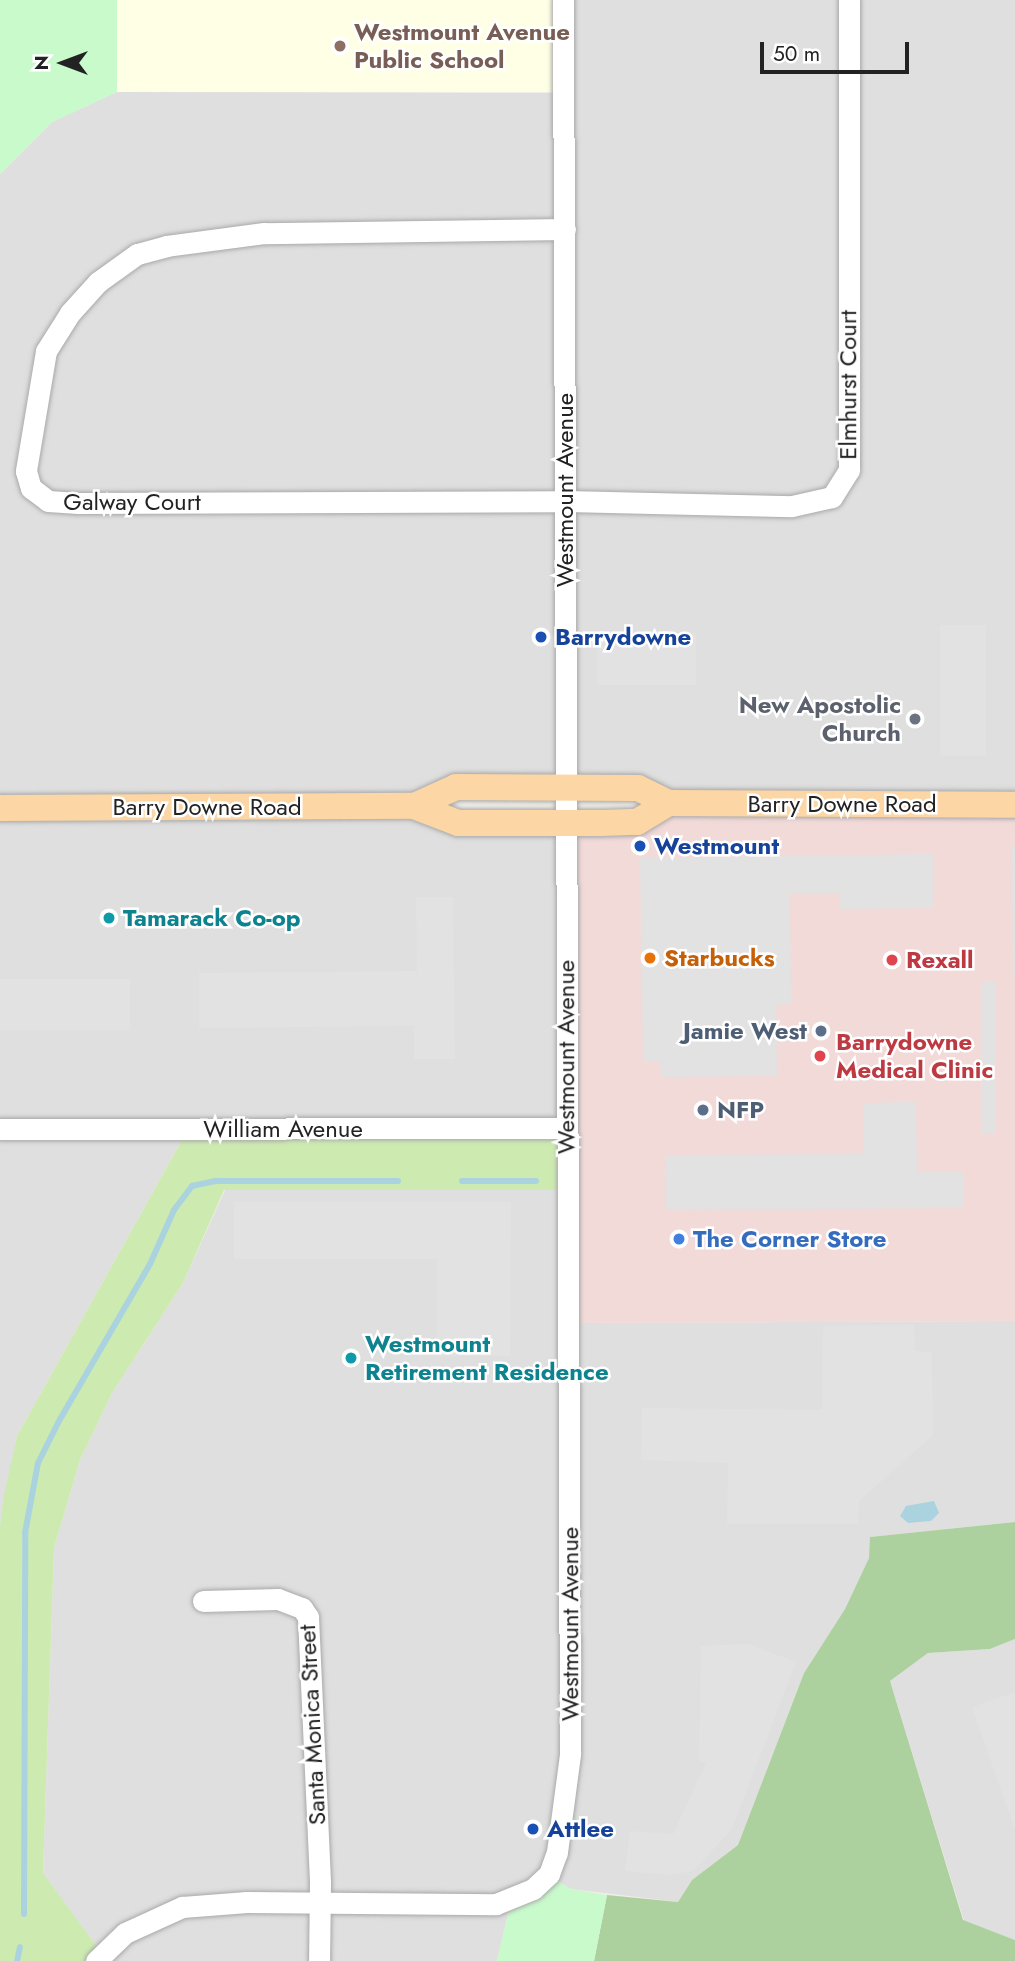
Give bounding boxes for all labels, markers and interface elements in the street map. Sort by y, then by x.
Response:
place label: Westmount Avenue Public School [354,18,570,74]
north arrow [28,28,98,98]
scale bar [763,28,912,72]
marker: Westmount Avenue Public School [332,38,348,54]
text: 50 m [773,39,820,69]
text: N [28,55,55,71]
street label: Elmhurst Court [834,310,862,460]
street label: Westmount Avenue [551,393,579,587]
street label: Galway Court [63,488,201,516]
place label: Barrydowne [555,623,691,651]
marker: Barrydowne [533,629,549,645]
place label: New Apostolic Church [739,691,901,747]
marker: New Apostolic Church [907,711,923,727]
street label: Barry Downe Road [747,790,937,818]
street label: Barry Downe Road [112,793,302,821]
place label: Westmount [654,832,779,860]
marker: Westmount [632,838,648,854]
place label: Tamarack Co-op [123,904,301,932]
marker: Tamarack Co-op [101,910,117,926]
place label: Starbucks [664,944,775,972]
place label: Rexall [906,946,974,974]
marker: Starbucks [642,950,658,966]
marker: Rexall [884,952,900,968]
street label: Westmount Avenue [552,960,580,1154]
place label: Jamie West [683,1017,807,1045]
marker: Jamie West [813,1023,829,1039]
place label: Barrydowne Medical Clinic [836,1028,993,1084]
marker: Barrydowne Medical Clinic [810,1046,830,1066]
place label: NFP [717,1096,764,1124]
marker: NFP [695,1102,711,1118]
street label: William Avenue [203,1115,363,1143]
place label: The Corner Store [693,1225,887,1253]
marker: The Corner Store [671,1231,687,1247]
place label: Westmount Retirement Residence [365,1330,609,1386]
marker: Westmount Retirement Residence [343,1350,359,1366]
street label: Westmount Avenue [556,1527,584,1721]
street label: Santa Monica Street [292,1624,332,1826]
place label: Attlee [547,1815,614,1843]
marker: Attlee [525,1821,541,1837]

